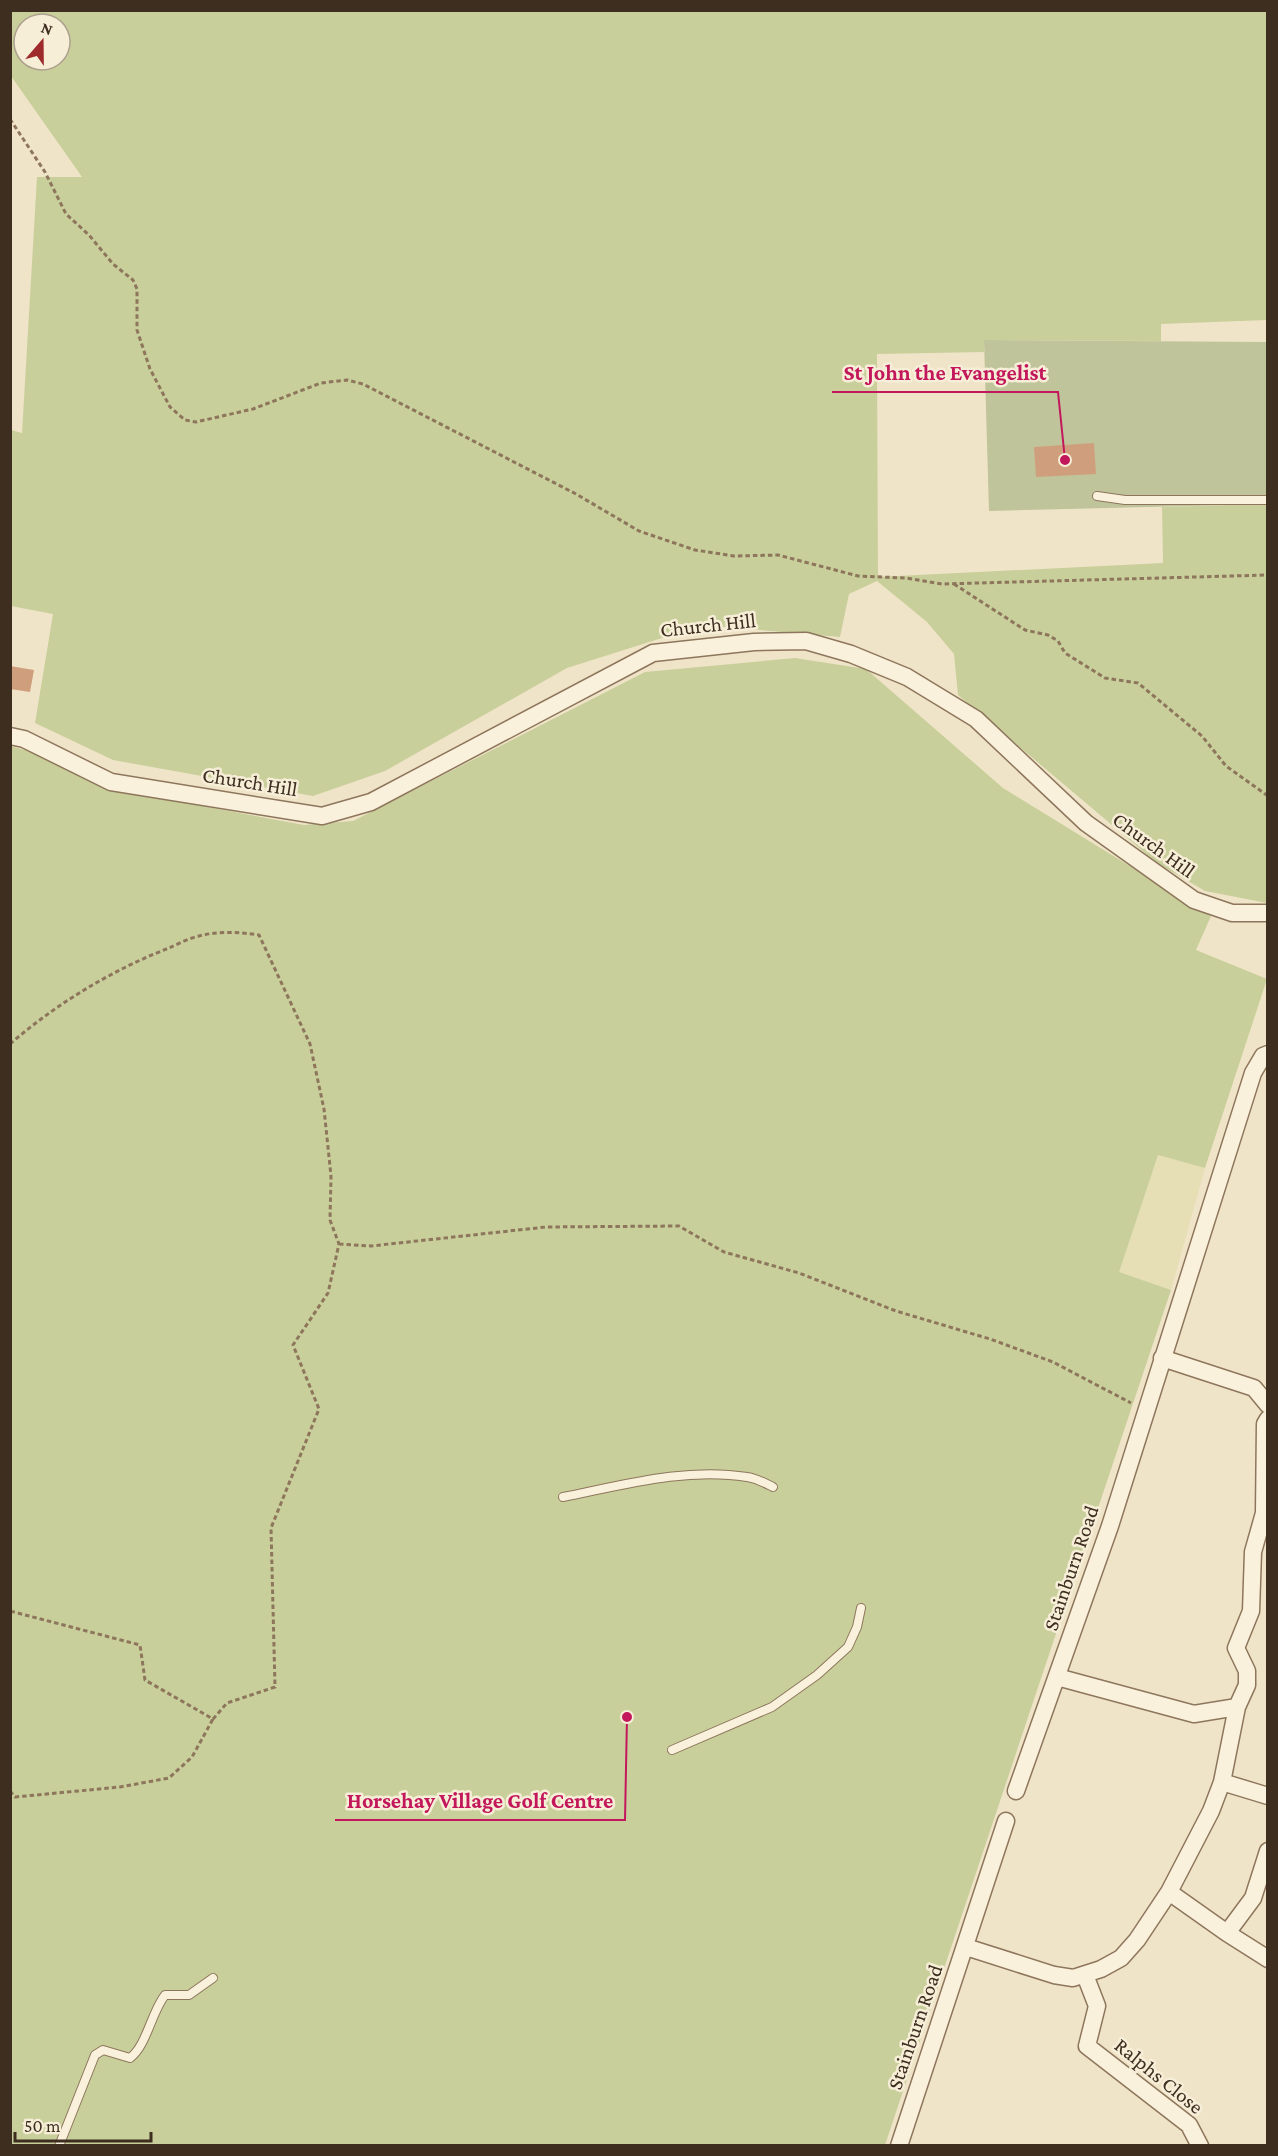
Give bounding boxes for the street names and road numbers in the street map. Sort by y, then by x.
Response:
street label: Church Hill [659,608,757,642]
street label: Church Hill [201,763,299,801]
street label: Church Hill [1108,807,1200,883]
street label: Stainburn Road [1038,1502,1104,1634]
street label: Stainburn Road [882,1961,948,2093]
street label: Ralphs Close [1110,2033,1208,2119]

